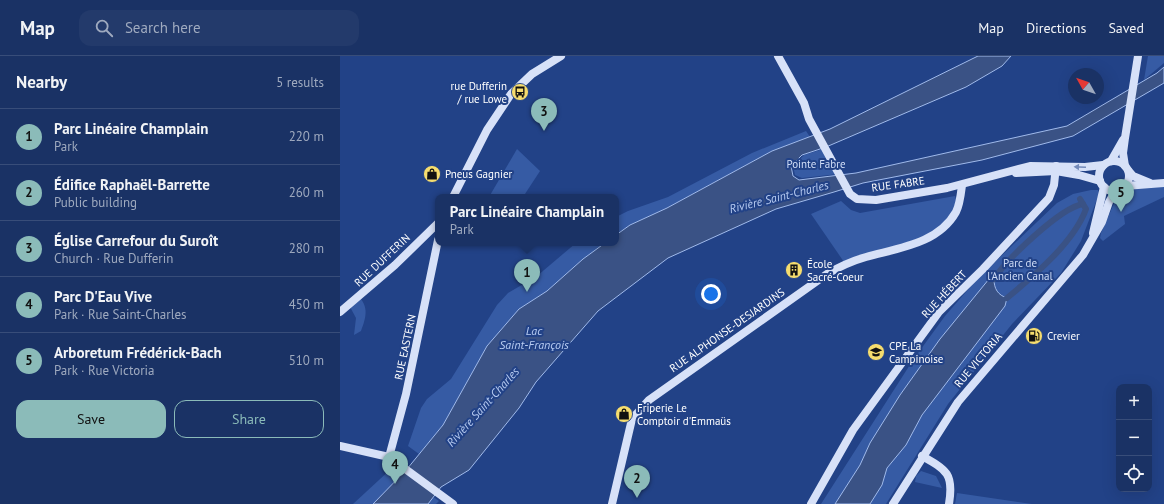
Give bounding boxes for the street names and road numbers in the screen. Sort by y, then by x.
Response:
street label: RUE FABRE [871,173,926,195]
street label: RUE DUFFERIN [351,231,413,289]
street label: RUE HÉBERT [918,267,970,321]
street label: RUE ALPHONSE-DESJARDINS [667,285,787,375]
street label: RUE EASTERN [391,313,419,381]
street label: RUE VICTORIA [951,329,1005,390]

